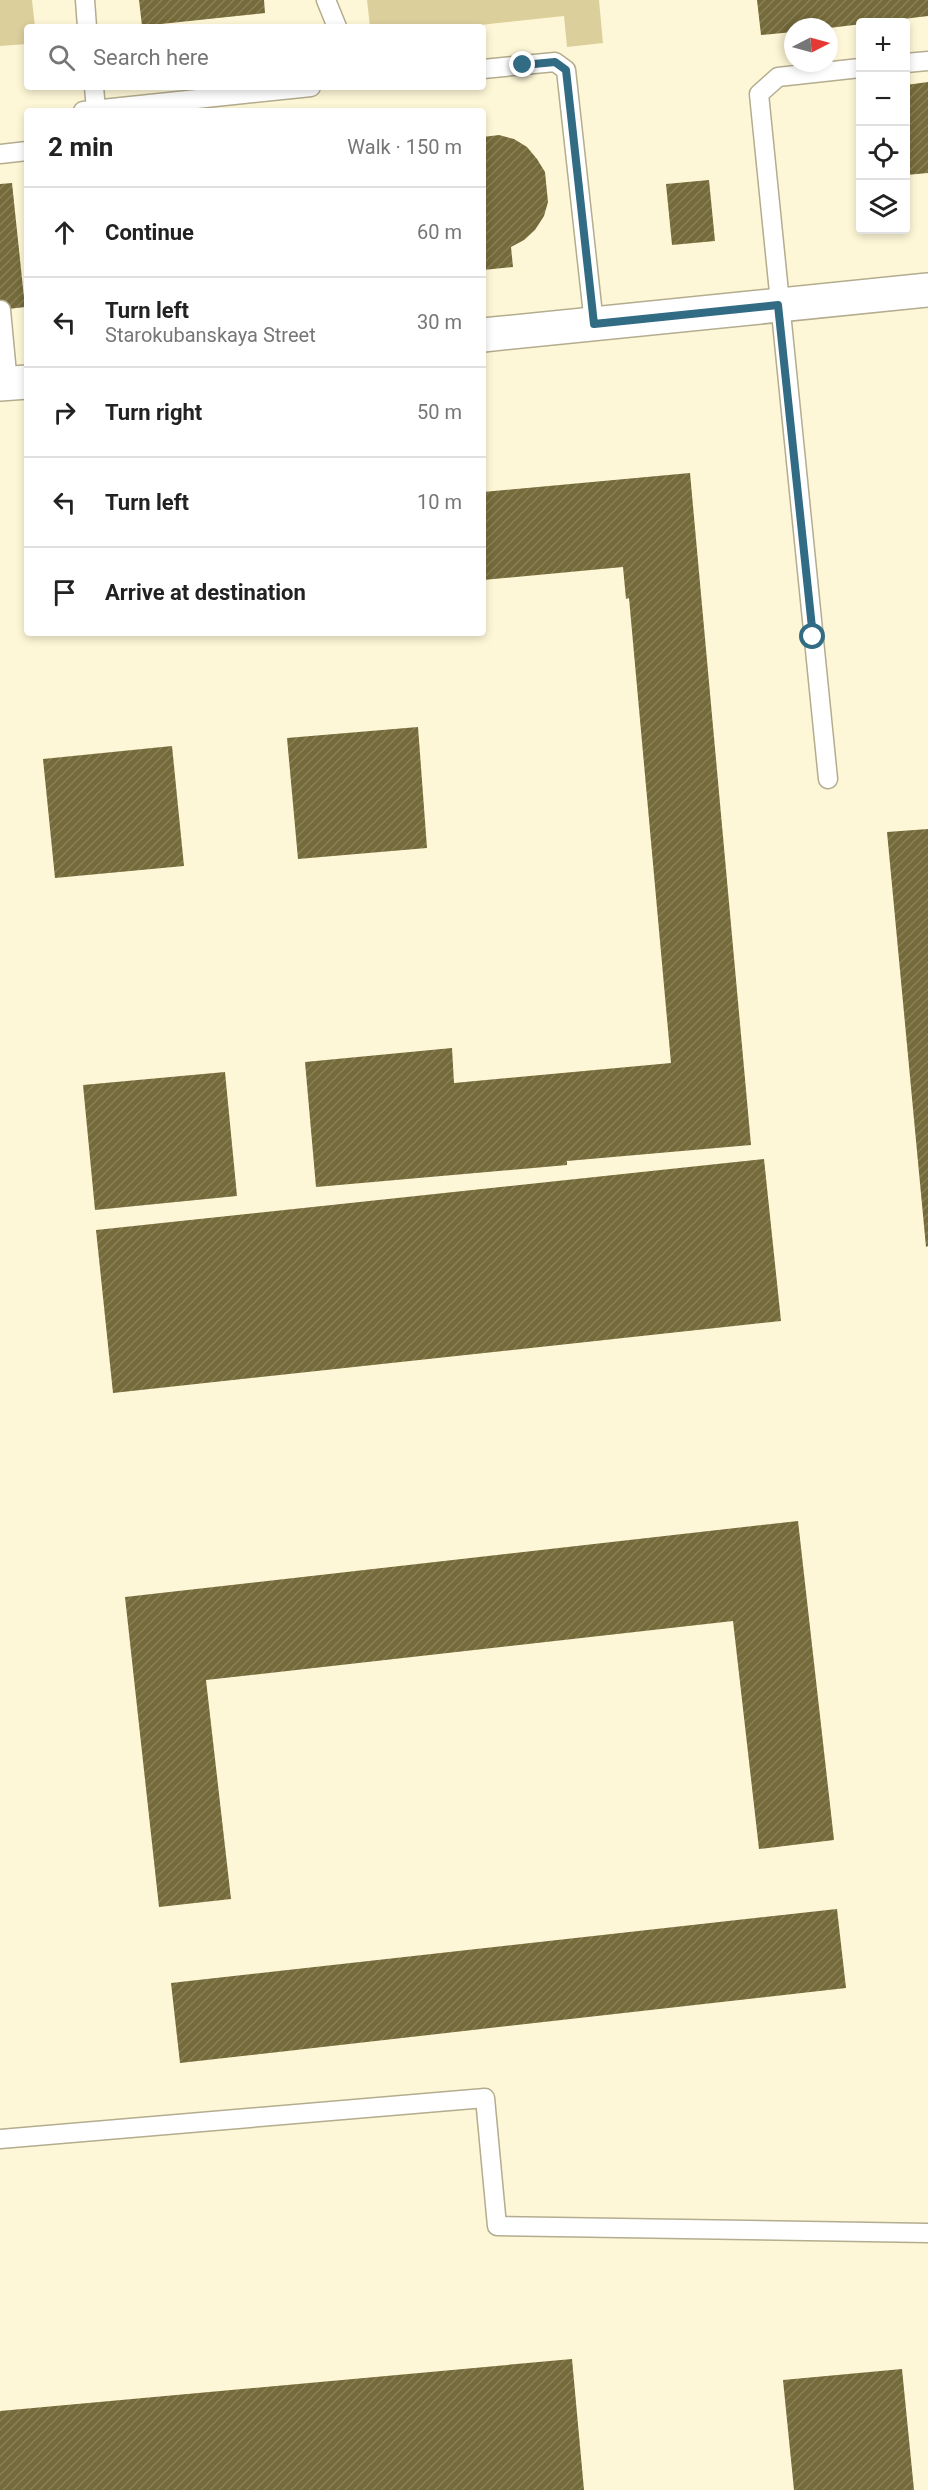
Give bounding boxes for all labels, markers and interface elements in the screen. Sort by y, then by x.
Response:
north arrow [784,18,838,72]
map controls [856,18,910,234]
button: + [856,18,910,72]
search box [24,24,486,90]
icon: search [45,41,78,74]
text: Search here [93,45,209,70]
route end [509,51,535,77]
button: − [856,72,910,126]
button: locate [856,126,910,180]
text: 2 min [48,132,113,162]
text: Walk · 150 m [347,135,462,159]
button: layers [856,180,910,234]
icon: ahead [48,216,81,249]
text: Continue [105,220,194,245]
text: 60 m [417,220,462,244]
text: Turn left [105,298,189,323]
icon: left [48,306,81,339]
text: 30 m [417,310,462,334]
text: Starokubanskaya Street [105,323,316,347]
icon: right [48,396,81,429]
text: Turn right [105,400,202,425]
text: 50 m [417,400,462,424]
icon: left [48,486,81,519]
text: Turn left [105,490,189,515]
text: 10 m [417,490,462,514]
icon: arrive [48,576,81,609]
text: Arrive at destination [105,580,306,605]
route start [799,623,825,649]

